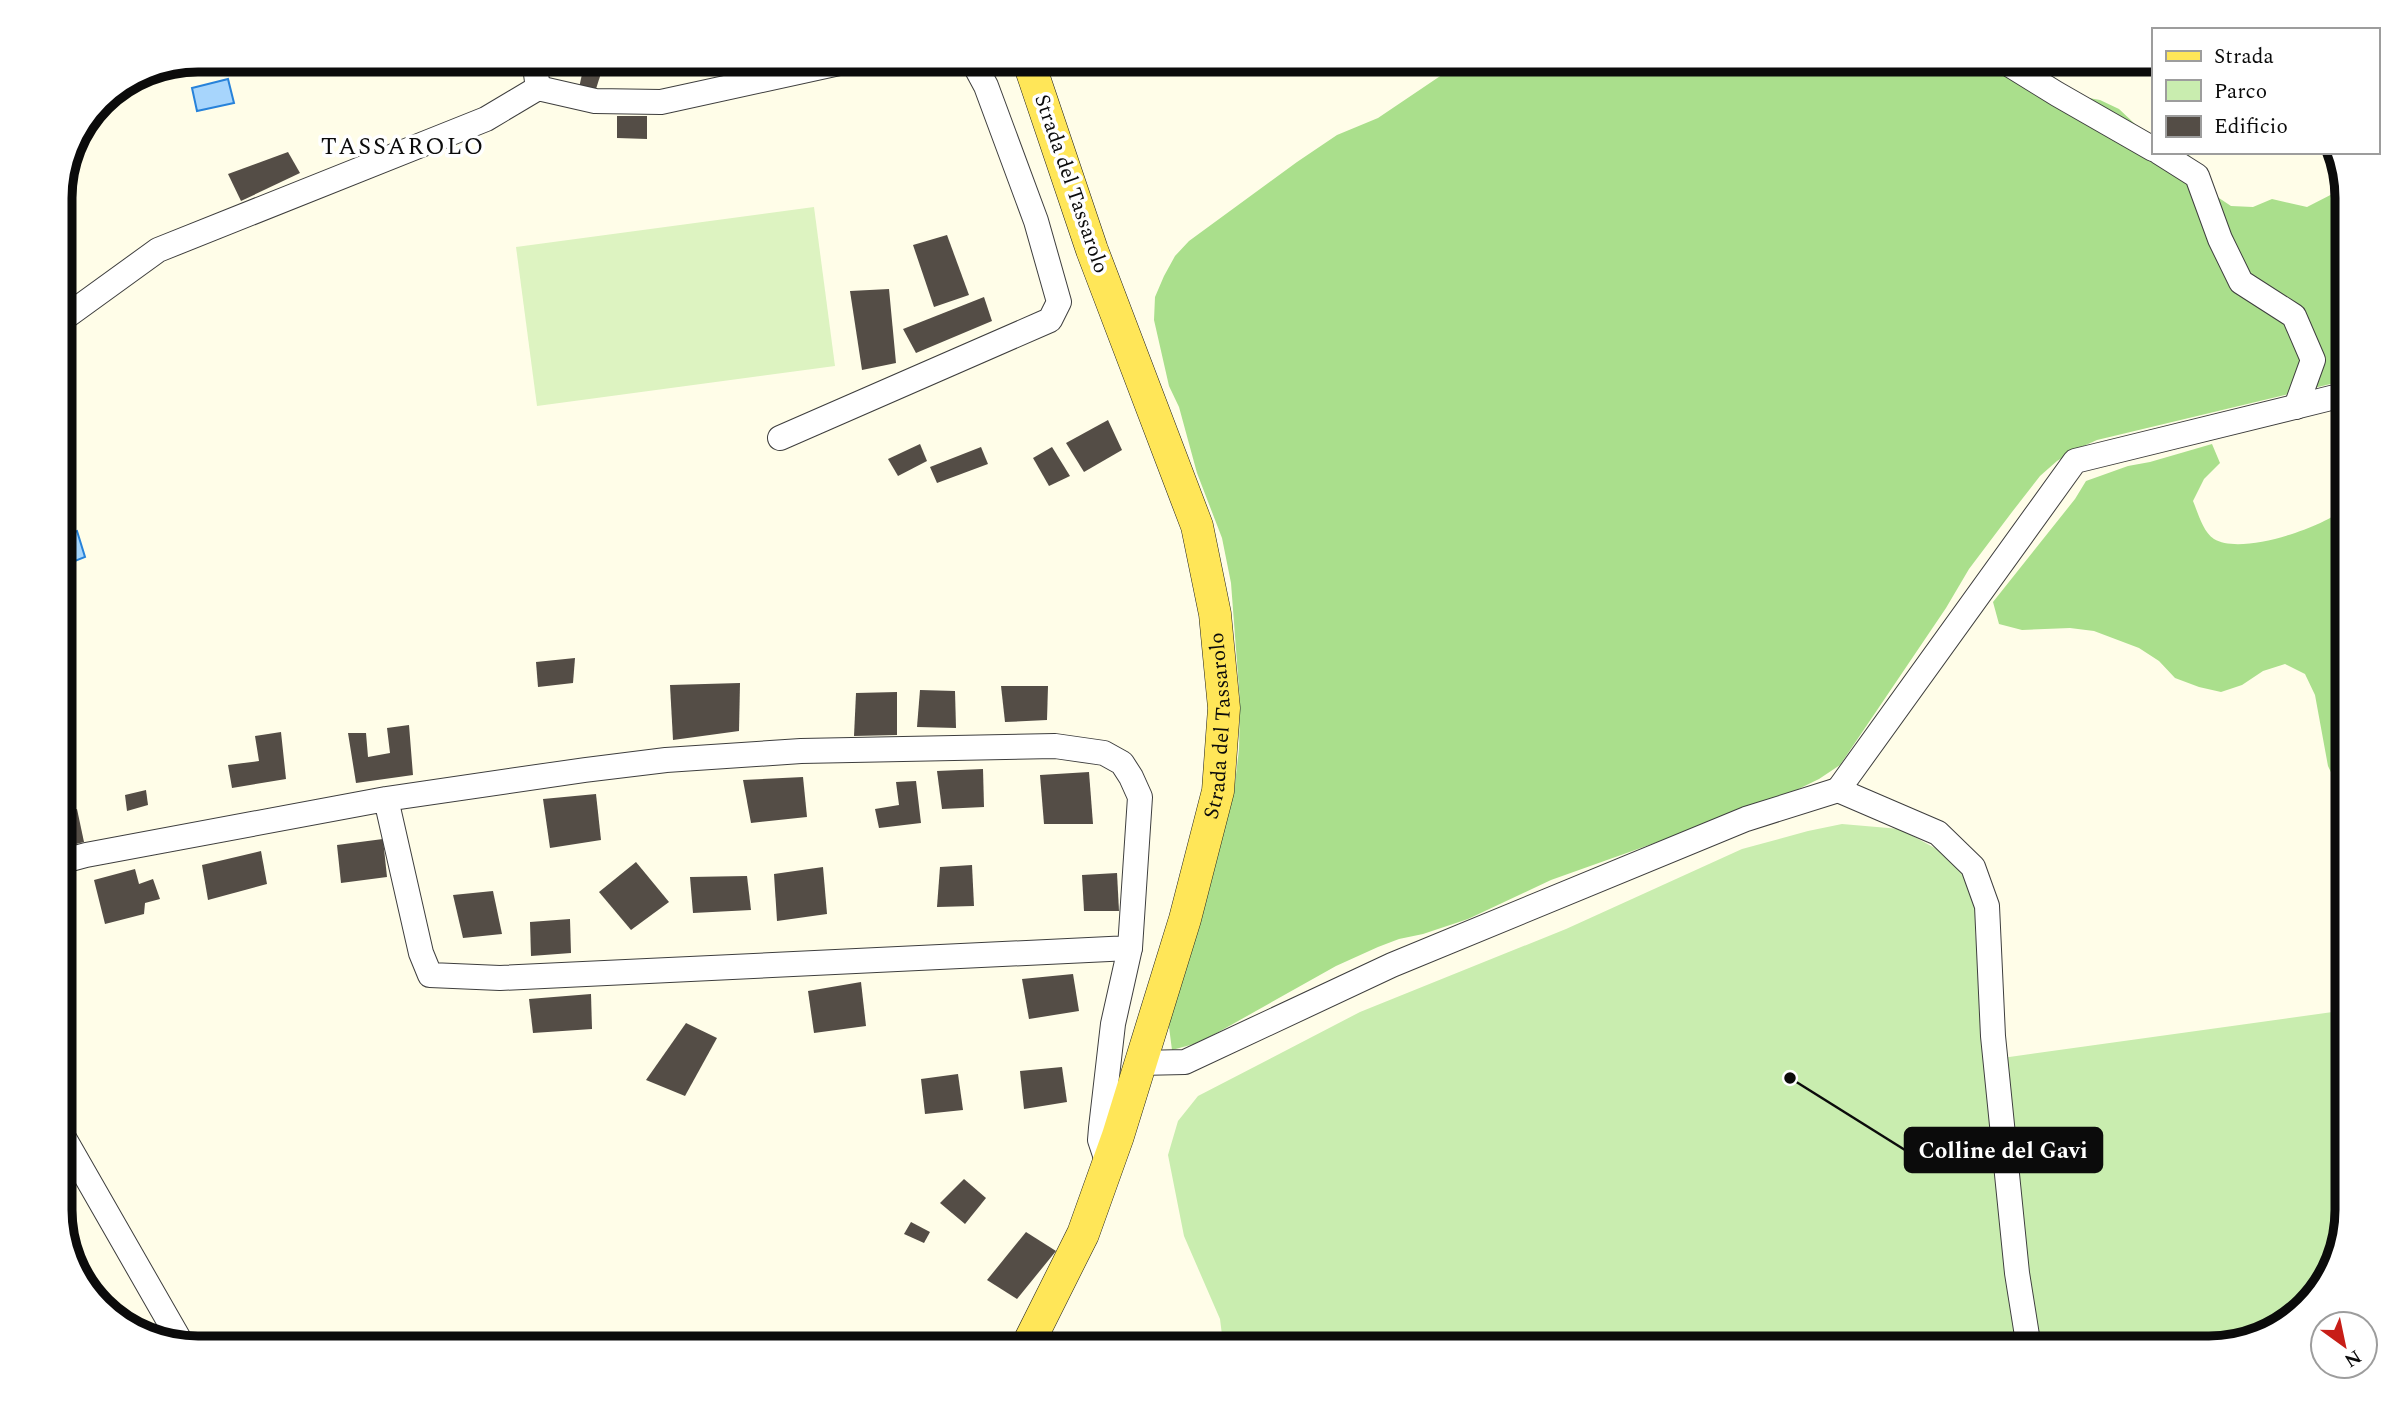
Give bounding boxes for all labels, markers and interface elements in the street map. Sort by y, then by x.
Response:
legend [2152,28,2379,154]
text: Strada [2214,41,2275,73]
text: Parco [2214,76,2267,108]
street label: Strada del Tassarolo [1025,90,1117,278]
text: Edificio [2214,111,2288,143]
district label: TASSAROLO [321,129,485,165]
street label: Strada del Tassarolo [1195,631,1240,823]
callout: Colline del Gavi [1905,1128,2102,1172]
text: Colline del Gavi [1918,1134,2088,1169]
north arrow [2309,1310,2379,1380]
text: N [2338,1342,2367,1374]

